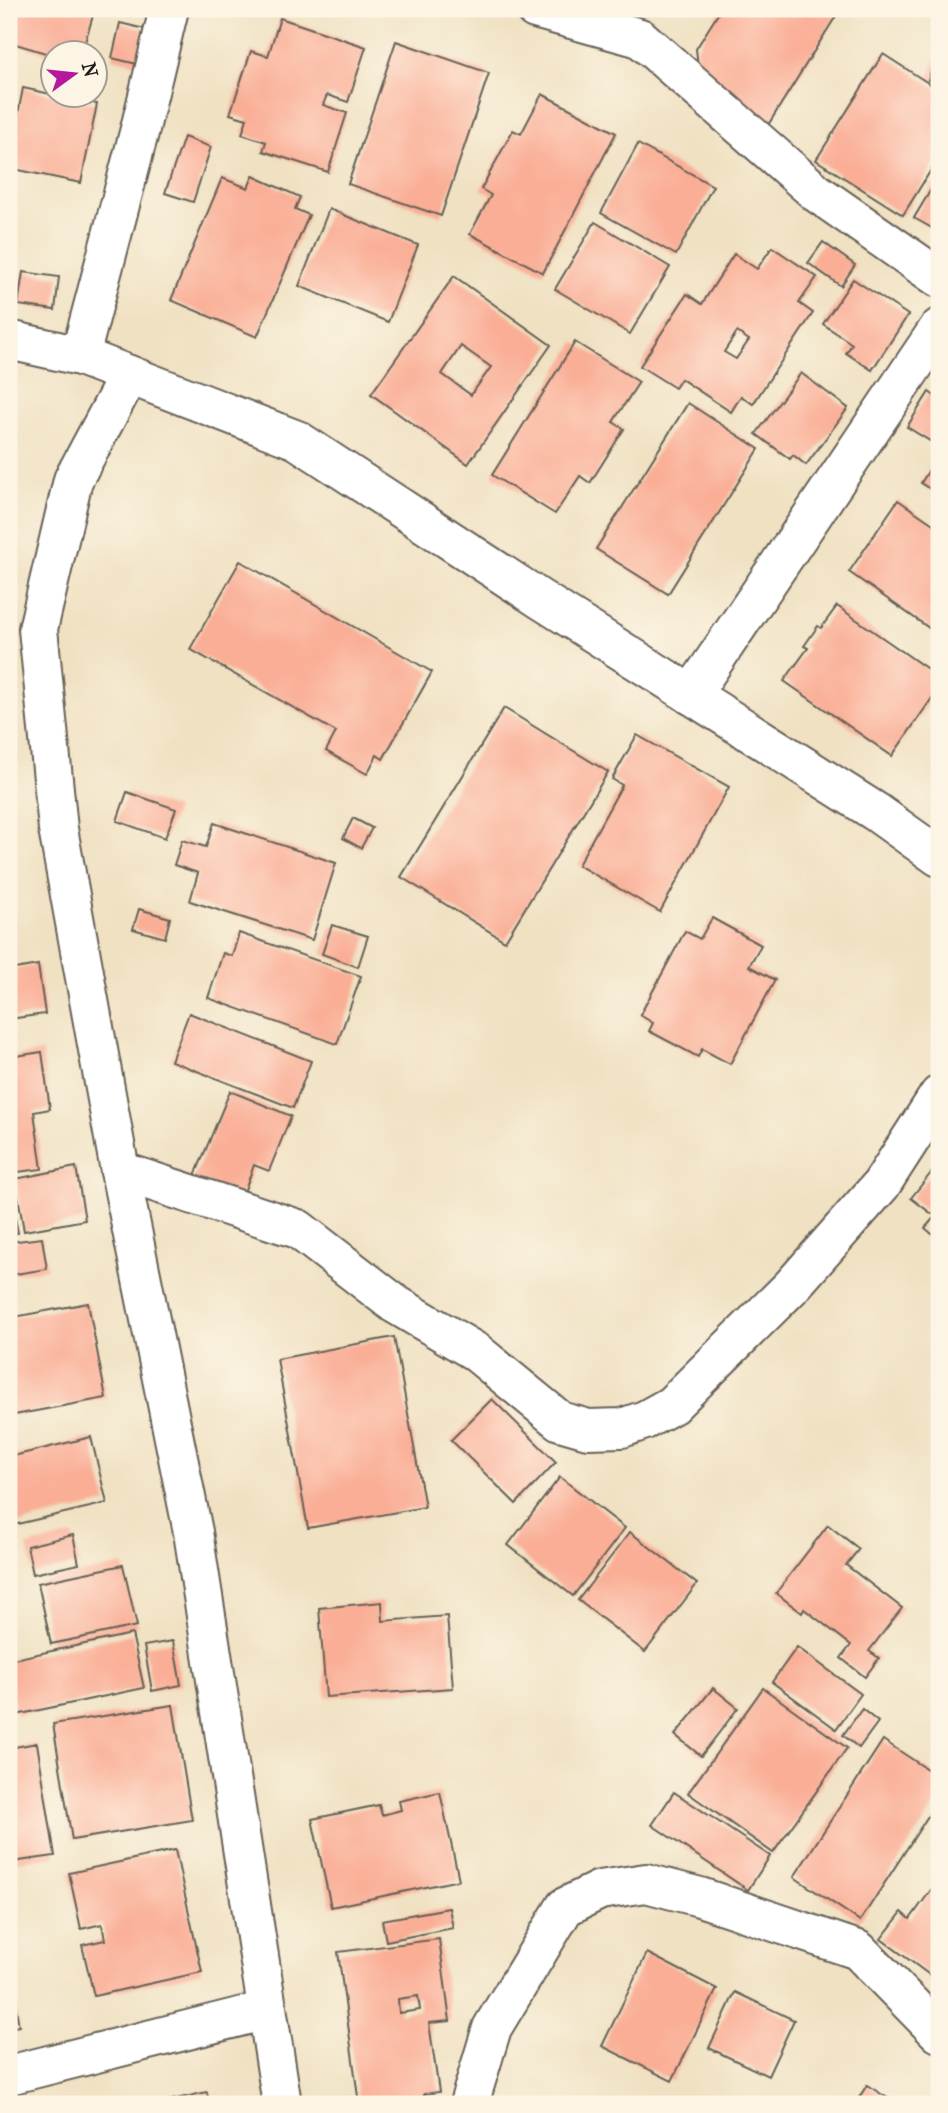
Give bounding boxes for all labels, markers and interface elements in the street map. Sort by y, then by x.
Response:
north arrow [38,38,108,108]
text: N [77,60,102,80]

